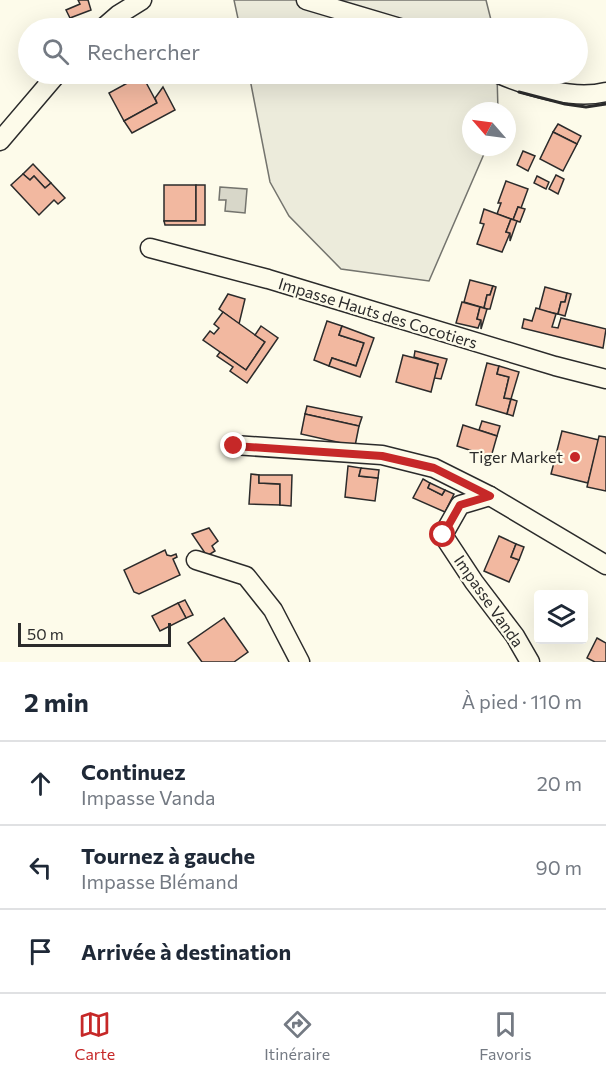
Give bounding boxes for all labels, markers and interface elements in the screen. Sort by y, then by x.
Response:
search box [18,18,588,84]
icon: search [39,35,72,68]
text: Rechercher [87,38,200,65]
north arrow [462,102,516,156]
street label: Impasse Hauts des Cocotiers [276,273,480,352]
route end [220,432,246,458]
place label: Tiger Market [469,447,563,466]
marker: Tiger Market [568,450,582,464]
route start [429,521,455,547]
street label: Impasse Vanda [451,551,528,650]
map controls [534,590,588,644]
button: layers [534,590,588,644]
scale bar [18,620,171,648]
text: 50 m [27,624,64,643]
text: 2 min [24,686,89,717]
text: À pied · 110 m [461,689,582,713]
text: Continuez [81,758,186,785]
icon: ahead [24,767,57,800]
text: 20 m [537,771,582,795]
text: Impasse Vanda [81,785,216,809]
text: Tournez à gauche [81,842,255,869]
icon: left [24,851,57,884]
text: 90 m [536,855,582,879]
text: Impasse Blémand [81,869,238,893]
icon: arrive [24,935,57,968]
text: Arrivée à destination [81,938,291,965]
tab: Carte [75,1008,115,1063]
tab: Itinéraire [264,1008,330,1063]
tab: Favoris [479,1008,531,1063]

